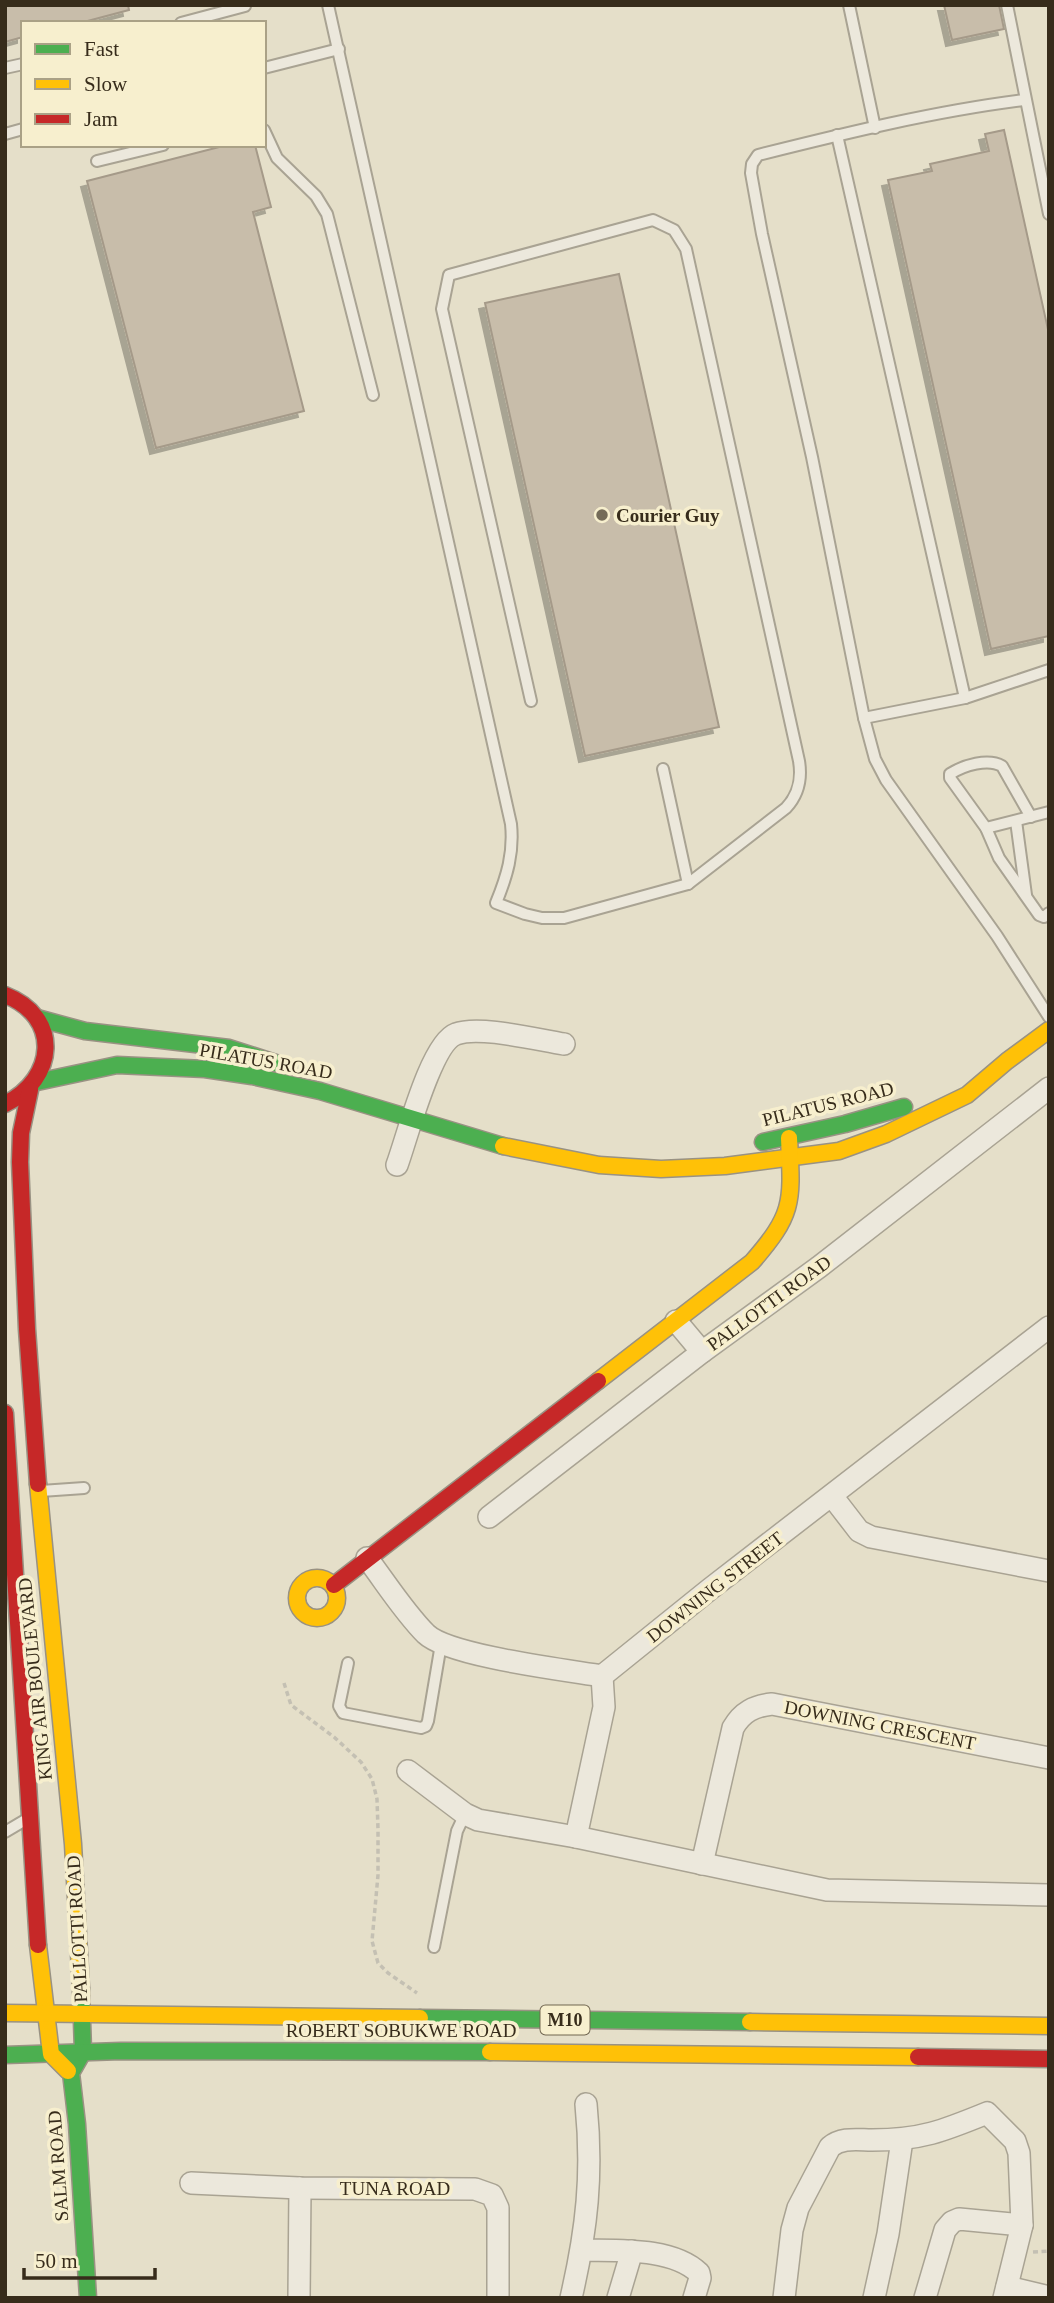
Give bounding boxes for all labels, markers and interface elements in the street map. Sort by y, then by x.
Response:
legend [21,21,266,147]
text: Fast [84,37,119,61]
text: Slow [84,72,128,96]
text: Jam [84,107,118,131]
place label: Courier Guy [616,505,720,526]
marker: Courier Guy [594,507,610,523]
street label: PILATUS ROAD [198,1039,334,1083]
street label: PILATUS ROAD [760,1078,896,1130]
street label: PALLOTTI ROAD [703,1251,835,1355]
street label: DOWNING STREET [643,1527,788,1647]
street label: KING AIR BOULEVARD [14,1577,56,1781]
street label: DOWNING CRESCENT [782,1696,978,1754]
street label: PALLOTTI ROAD [63,1855,91,2003]
road number: M10 [540,2006,590,2034]
street label: ROBERT SOBUKWE ROAD [286,2020,516,2041]
street label: SALM ROAD [44,2110,72,2222]
street label: TUNA ROAD [340,2178,450,2199]
scale bar [24,2236,156,2280]
text: 50 m [35,2249,78,2273]

